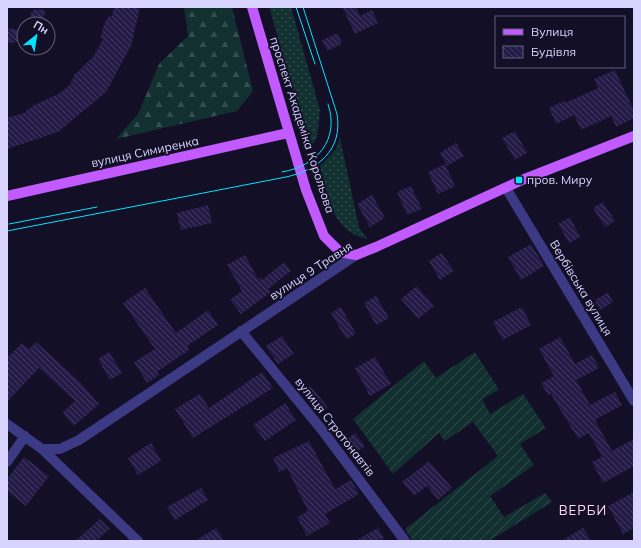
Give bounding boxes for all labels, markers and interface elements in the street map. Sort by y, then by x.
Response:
north arrow [16,16,56,56]
legend [495,16,625,68]
text: Пн [31,17,51,37]
text: Вулиця [531,24,573,39]
street label: проспект Академіка Корольова [267,35,338,215]
text: Будівля [531,44,576,59]
street label: вулиця Симиренка [90,133,200,170]
place label: пров. Миру [527,172,593,187]
marker: пров. Миру [514,175,524,185]
street label: Вербівська вулиця [547,237,616,338]
street label: вулиця 9 Травня [266,238,355,303]
street label: вулиця Стратонавтів [292,374,379,479]
district label: ВЕРБИ [559,502,607,518]

